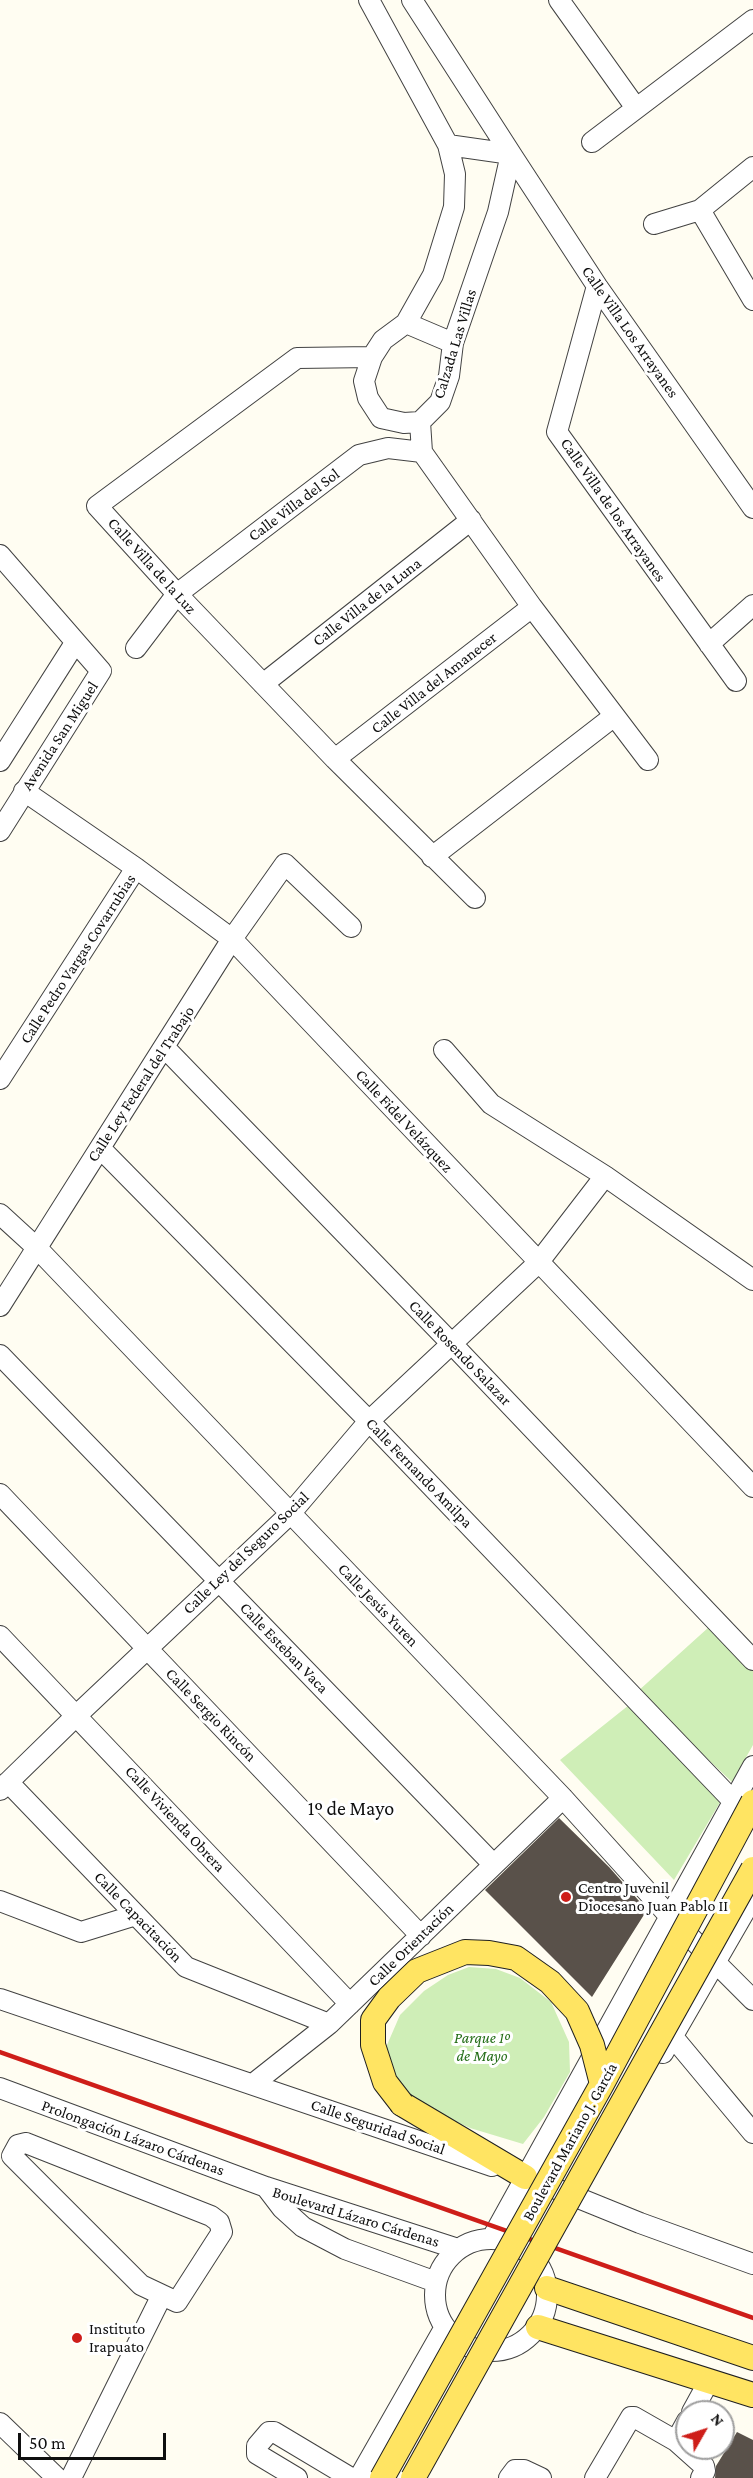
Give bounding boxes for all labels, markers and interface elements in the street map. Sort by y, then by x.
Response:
street label: Calle Villa Los Arrayanes [577,262,683,402]
street label: Calzada Las Villas [429,287,481,401]
street label: Calle Villa de los Arrayanes [556,434,670,586]
street label: Calle Villa del Sol [245,464,343,546]
street label: Calle Villa de la Luz [104,514,200,618]
street label: Calle Villa de la Luna [309,554,425,650]
street label: Calle Villa del Amanecer [367,628,501,738]
street label: Avenida San Miguel [18,678,102,794]
street label: Calle Pedro Vargas Covarrubias [16,871,140,1047]
street label: Calle Ley Federal del Trabajo [83,1002,199,1166]
street label: Calle Fidel Velázquez [351,1065,457,1177]
street label: Calle Rosendo Salazar [405,1296,515,1410]
street label: Calle Fernando Amilpa [362,1414,476,1532]
street label: Calle Ley del Seguro Social [179,1488,313,1618]
street label: Calle Jesús Yuren [334,1559,422,1651]
street label: Calle Esteban Vaca [236,1598,332,1698]
street label: Calle Sergio Rincón [161,1664,261,1766]
street label: Calle Vivienda Obrera [121,1762,229,1876]
district label: 1º de Mayo [308,1797,394,1821]
street label: Calle Capacitación [90,1868,186,1966]
place label: Centro Juvenil Diocesano Juan Pablo II [578,1878,728,1916]
marker: Centro Juvenil Diocesano Juan Pablo II [559,1890,573,1904]
street label: Calle Orientación [364,1899,458,1991]
park label: Parque 1º de Mayo [454,2028,510,2066]
street label: Boulevard Mariano J. García [519,2060,621,2224]
street label: Calle Seguridad Social [308,2095,448,2159]
street label: Prolongación Lázaro Cárdenas [39,2096,227,2180]
street label: Boulevard Lázaro Cárdenas [270,2182,442,2252]
place label: Instituto Irapuato [89,2319,145,2357]
marker: Instituto Irapuato [70,2331,84,2345]
north arrow [675,2400,735,2460]
text: N [708,2410,728,2429]
scale bar [21,2421,170,2459]
text: 50 m [29,2433,66,2453]

